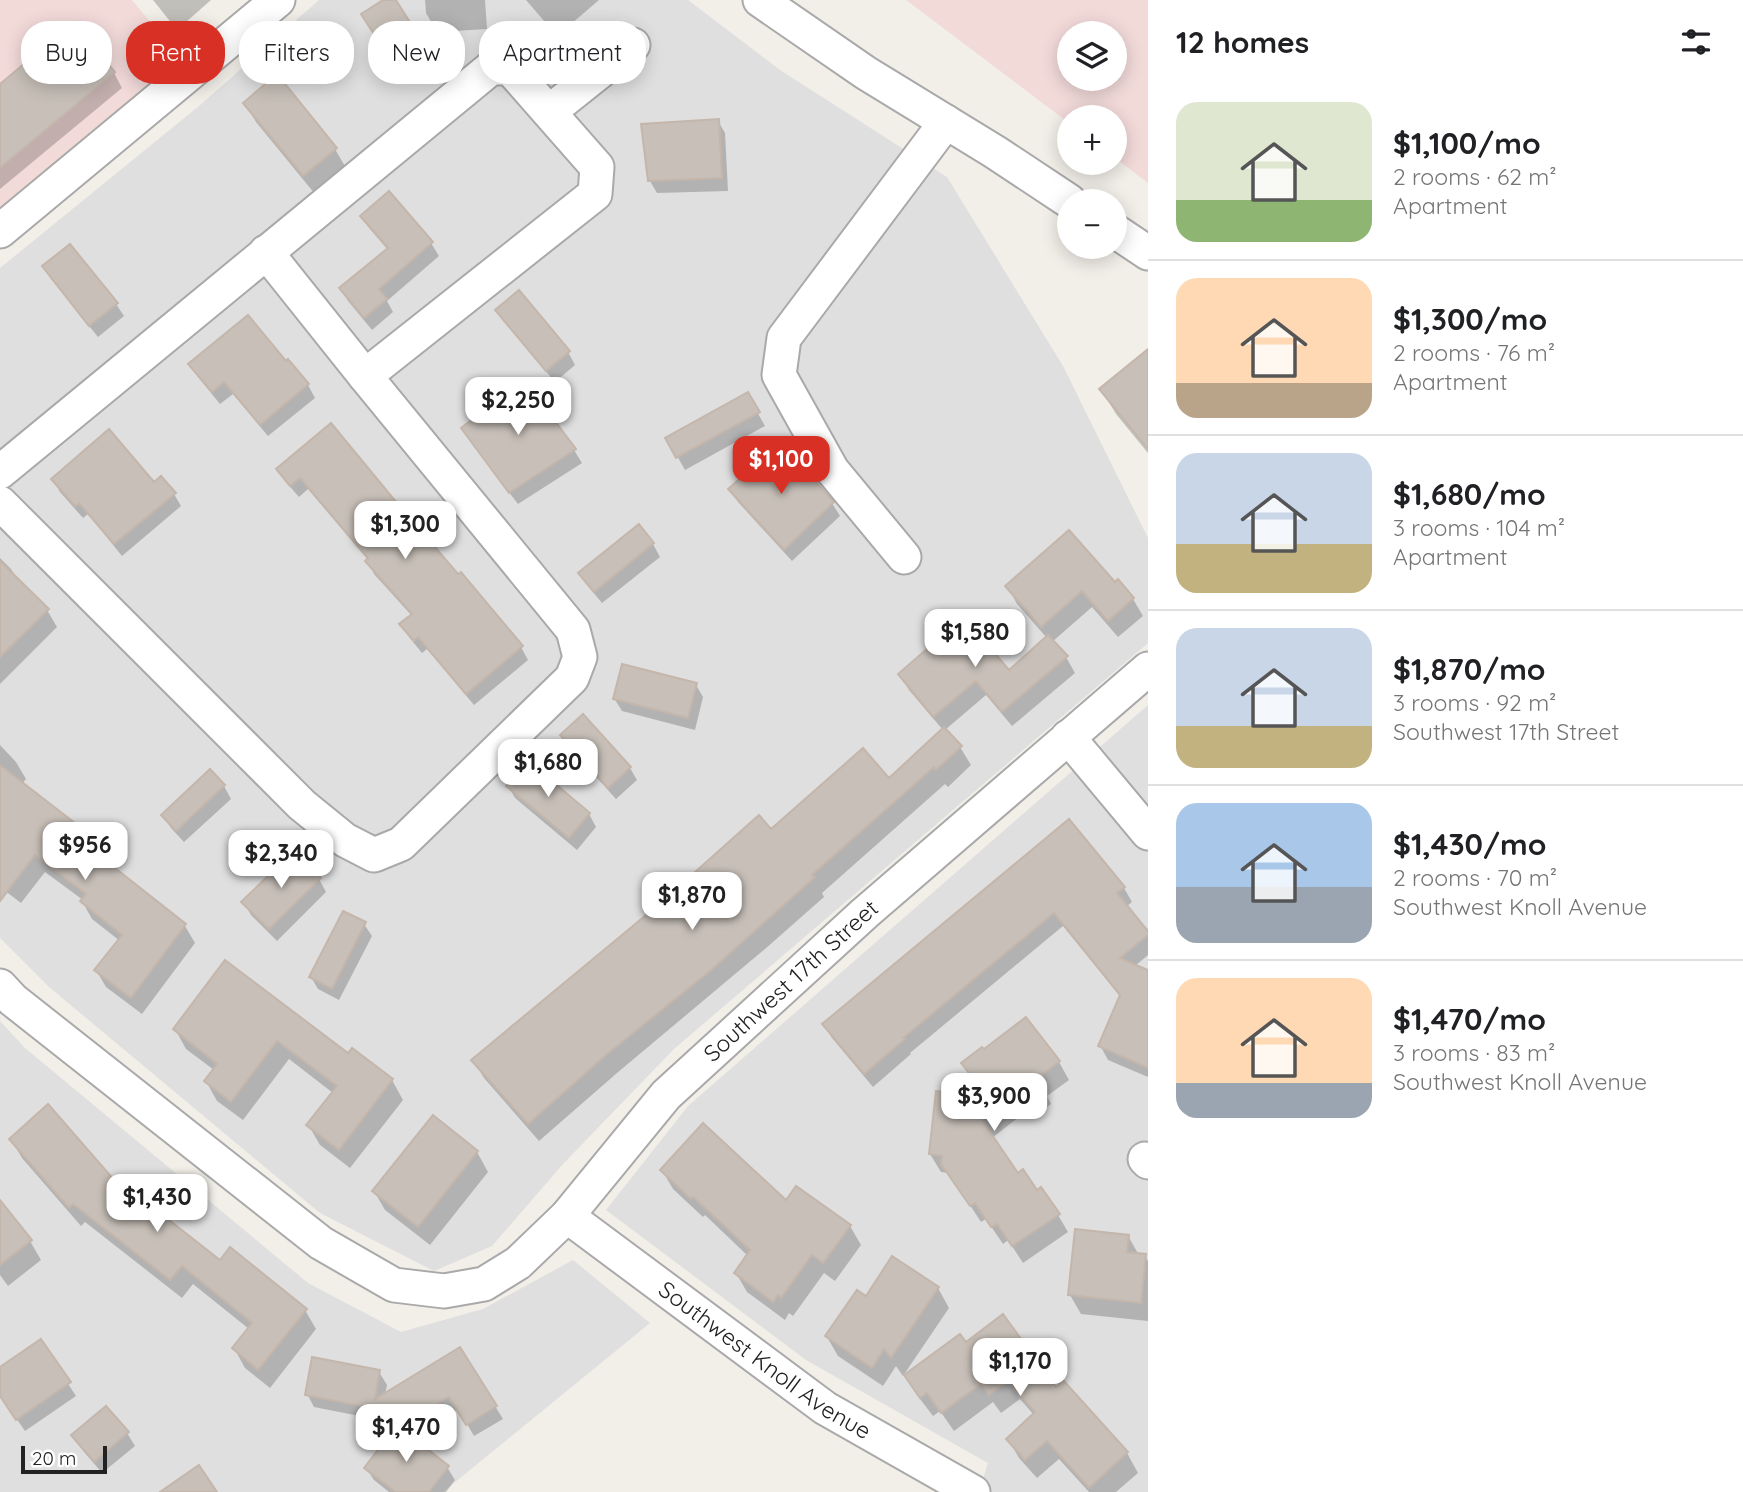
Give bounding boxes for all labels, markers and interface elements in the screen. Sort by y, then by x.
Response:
chip: Buy [21,21,112,84]
chip: Rent [126,21,225,84]
chip: Filters [239,21,354,84]
chip: New [368,21,465,84]
chip: Apartment [479,21,646,84]
map controls [1057,21,1127,259]
button: layers [1057,21,1127,91]
text: 12 homes [1176,23,1309,61]
icon: filters [1677,23,1715,61]
button: + [1057,105,1127,175]
text: $1,100/mo [1393,124,1541,162]
icon: home [1232,130,1316,214]
text: 2 rooms · 62 m² [1393,162,1557,191]
button: − [1057,189,1127,259]
text: Apartment [1393,191,1507,220]
text: $1,300/mo [1393,300,1547,338]
icon: home [1232,306,1316,390]
text: 2 rooms · 76 m² [1393,338,1555,367]
text: Apartment [1393,367,1507,396]
pin: $2,250 [461,378,575,437]
text: $2,250 [481,385,555,414]
pin: $1,100 [724,436,838,496]
text: $1,100 [749,444,813,473]
text: $1,680/mo [1393,475,1546,513]
icon: home [1232,481,1316,565]
pin: $1,300 [348,502,462,561]
text: $1,300 [370,509,440,538]
text: 3 rooms · 104 m² [1393,513,1565,542]
text: Apartment [1393,542,1507,571]
pin: $1,580 [918,610,1032,669]
text: $1,580 [941,617,1009,646]
text: $1,870/mo [1393,650,1546,688]
icon: home [1232,656,1316,740]
text: 3 rooms · 92 m² [1393,688,1556,717]
text: Southwest 17th Street [1393,717,1619,746]
pin: $1,680 [491,740,605,799]
text: $1,680 [514,747,582,776]
pin: $956 [44,822,126,882]
text: $1,430/mo [1393,825,1546,863]
text: $956 [59,830,111,859]
pin: $2,340 [224,830,338,890]
icon: home [1232,831,1316,915]
text: $2,340 [244,838,318,867]
text: 2 rooms · 70 m² [1393,863,1557,892]
pin: $1,870 [635,872,749,932]
text: $1,870 [658,880,726,909]
text: Southwest Knoll Avenue [1393,892,1647,921]
street label: Southwest 17th Street [697,893,884,1068]
text: $1,470/mo [1393,1000,1546,1038]
icon: home [1232,1006,1316,1090]
text: 3 rooms · 83 m² [1393,1038,1555,1067]
text: Southwest Knoll Avenue [1393,1067,1647,1096]
pin: $3,900 [937,1074,1051,1133]
text: $3,900 [957,1081,1031,1110]
pin: $1,430 [100,1174,214,1234]
text: $1,430 [123,1182,192,1211]
street label: Southwest Knoll Avenue [653,1274,876,1445]
pin: $1,170 [963,1338,1077,1398]
text: $1,170 [988,1346,1052,1375]
pin: $1,470 [349,1404,463,1464]
text: $1,470 [372,1412,440,1441]
scale bar [21,1443,107,1475]
text: 20 m [32,1446,76,1470]

